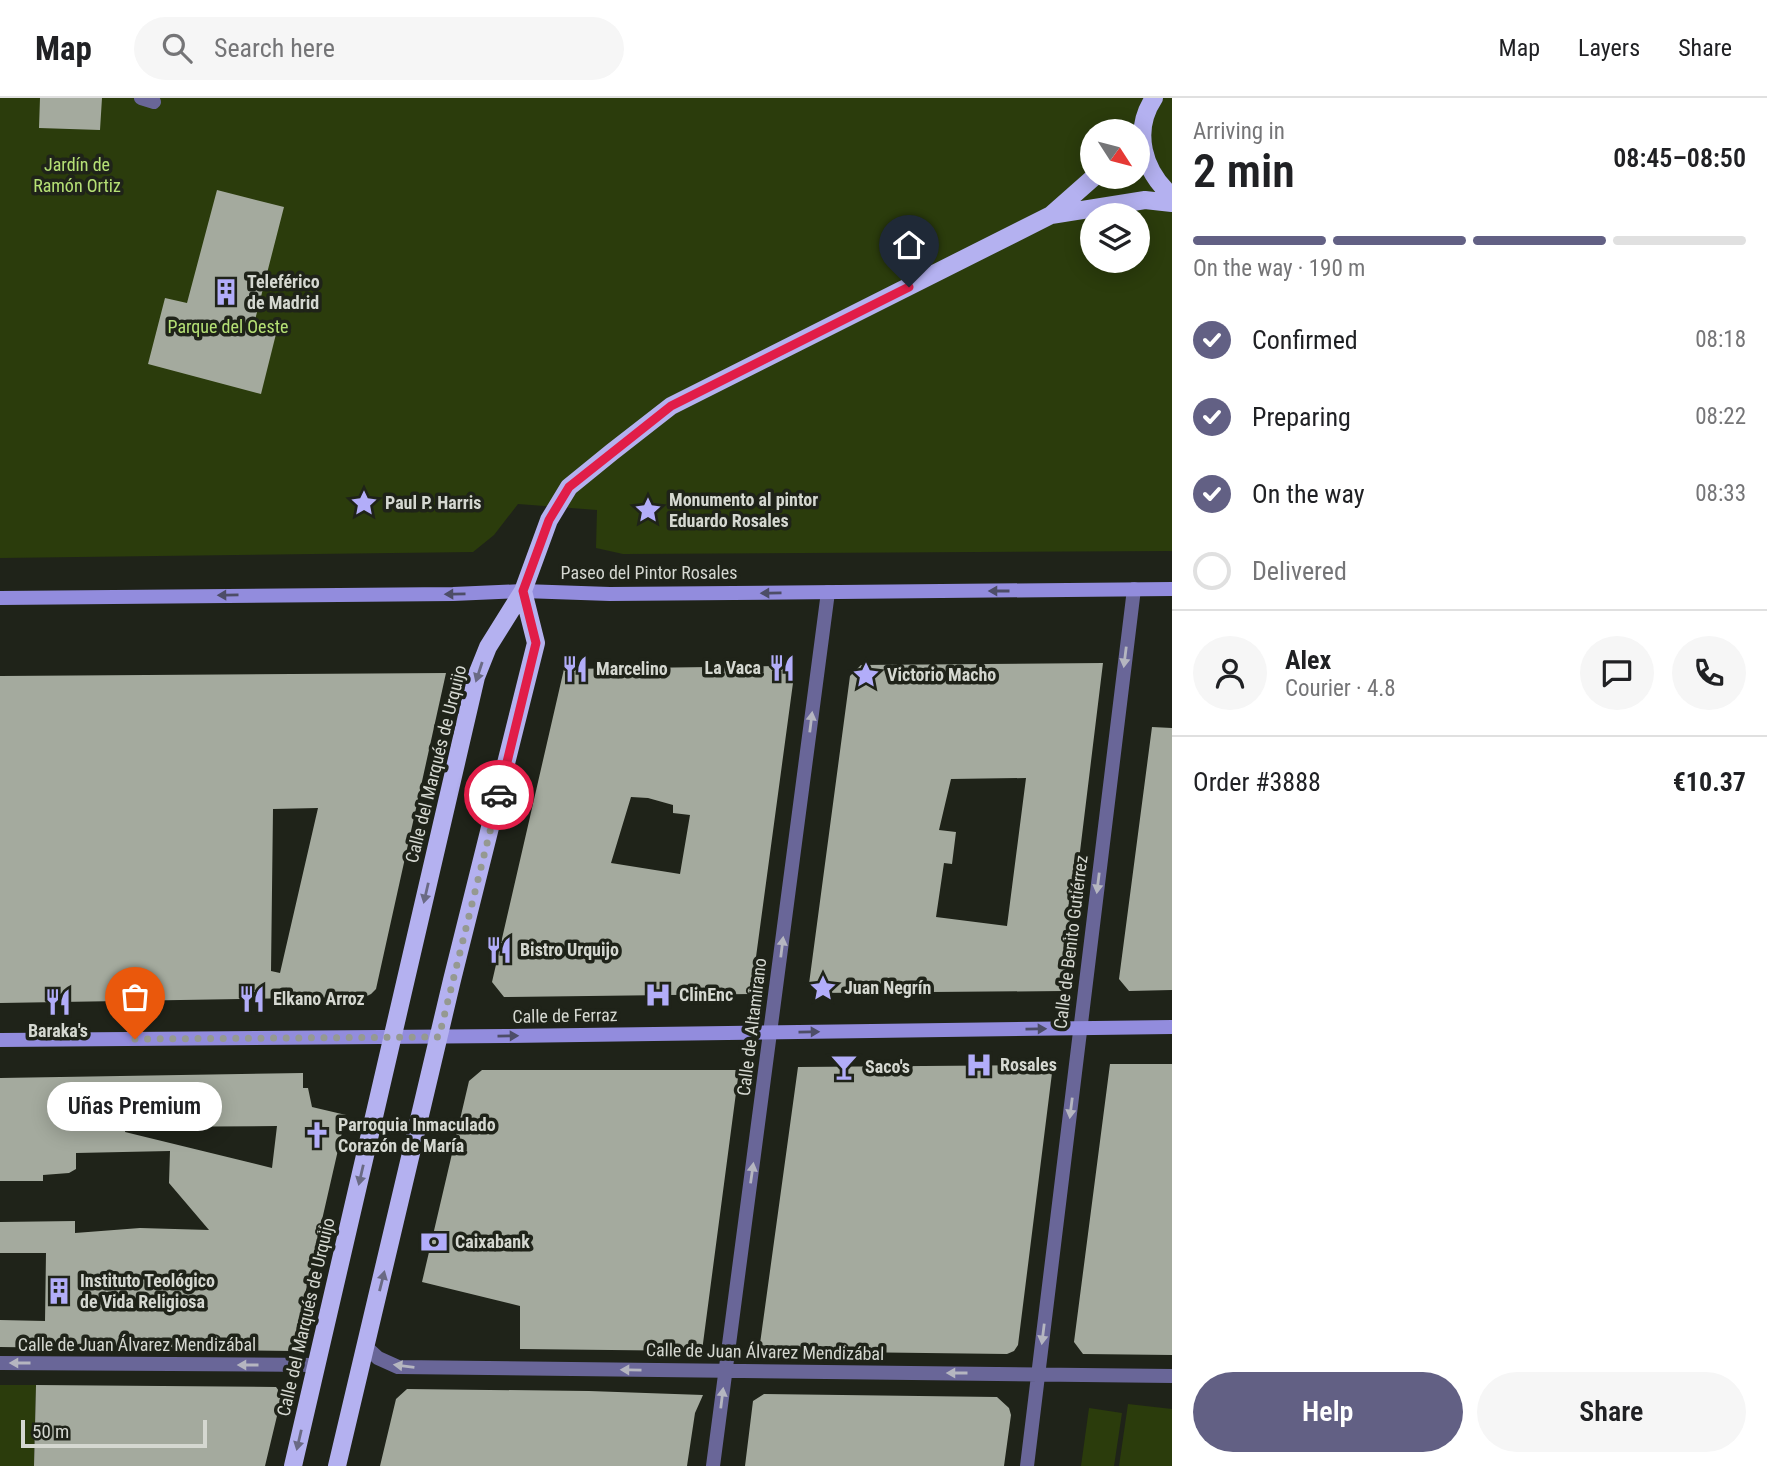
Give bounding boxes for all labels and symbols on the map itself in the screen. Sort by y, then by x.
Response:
north arrow [1080,119,1150,189]
park label: Jardín de Ramón Ortiz [33,154,121,196]
pin [879,215,939,287]
place label: Teleférico de Madrid [247,271,320,313]
building icon: Teleférico de Madrid [211,277,241,307]
park label: Parque del Oeste [168,316,288,337]
place icon: Paul P. Harris [349,488,379,518]
place label: Monumento al pintor Eduardo Rosales [669,489,818,531]
place label: Paul P. Harris [385,492,481,513]
place icon: Monumento al pintor Eduardo Rosales [633,495,663,525]
street label: Paseo del Pintor Rosales [561,562,737,583]
one-way arrow [988,585,1010,597]
one-way arrow [760,587,782,599]
one-way arrow [444,588,466,599]
one-way arrow [217,589,239,601]
one-way arrow [1120,646,1131,668]
restaurant icon: La Vaca [767,653,797,683]
restaurant icon: Marcelino [560,654,590,684]
place label: La Vaca [705,657,761,678]
place label: Marcelino [596,658,668,679]
place icon: Victorio Macho [851,660,881,690]
one-way arrow [473,661,484,682]
street label: Calle del Marqués de Urquijo [401,663,470,865]
place label: Victorio Macho [887,664,996,685]
one-way arrow [806,711,817,733]
courier [464,760,534,830]
street label: Calle de Benito Gutiérrez [1049,854,1092,1030]
one-way arrow [1093,872,1104,894]
one-way arrow [420,882,431,904]
restaurant icon: Bistro Urquijo [484,935,514,965]
one-way arrow [776,936,787,958]
place label: Bistro Urquijo [520,939,619,960]
street label: Calle de Altamirano [733,957,770,1097]
pin [105,967,165,1039]
place icon: Juan Negrín [808,973,838,1003]
place label: Juan Negrín [844,977,931,998]
hospital icon: ClinEnc [643,980,673,1010]
restaurant icon: Elkano Arroz [237,984,267,1014]
place label: ClinEnc [679,984,733,1005]
restaurant icon: Baraka's [43,987,73,1017]
place label: Elkano Arroz [273,988,365,1009]
street label: Calle de Ferraz [512,1004,618,1027]
place label: Baraka's [28,1020,88,1041]
one-way arrow [1025,1023,1047,1035]
one-way arrow [798,1026,820,1038]
one-way arrow [497,1030,519,1042]
hospital icon: Rosales [964,1050,994,1080]
bar icon: Saco's [829,1052,859,1082]
place label: Rosales [1000,1054,1057,1075]
place label: Saco's [865,1056,910,1077]
callout: Uñas Premium [47,1081,222,1130]
one-way arrow [1065,1098,1076,1120]
place label: Parroquia Inmaculado Corazón de María [338,1114,496,1156]
church icon: Parroquia Inmaculado Corazón de María [302,1120,332,1150]
one-way arrow [747,1162,758,1184]
one-way arrow [355,1164,366,1186]
street label: Calle del Marqués de Urquijo [272,1216,339,1418]
bank icon: Caixabank [419,1227,449,1257]
place label: Caixabank [455,1231,530,1252]
one-way arrow [377,1269,388,1291]
place label: Instituto Teológico de Vida Religiosa [80,1270,215,1312]
building icon: Instituto Teológico de Vida Religiosa [44,1276,74,1306]
one-way arrow [1037,1323,1048,1345]
street label: Calle de Juan Álvarez Mendizábal [18,1334,256,1355]
street label: Calle de Juan Álvarez Mendizábal [646,1339,884,1364]
one-way arrow [9,1357,31,1369]
one-way arrow [237,1359,259,1371]
one-way arrow [393,1361,415,1372]
one-way arrow [620,1364,642,1376]
one-way arrow [946,1367,968,1379]
one-way arrow [716,1387,727,1409]
scale bar [21,1417,206,1449]
one-way arrow [293,1429,304,1451]

